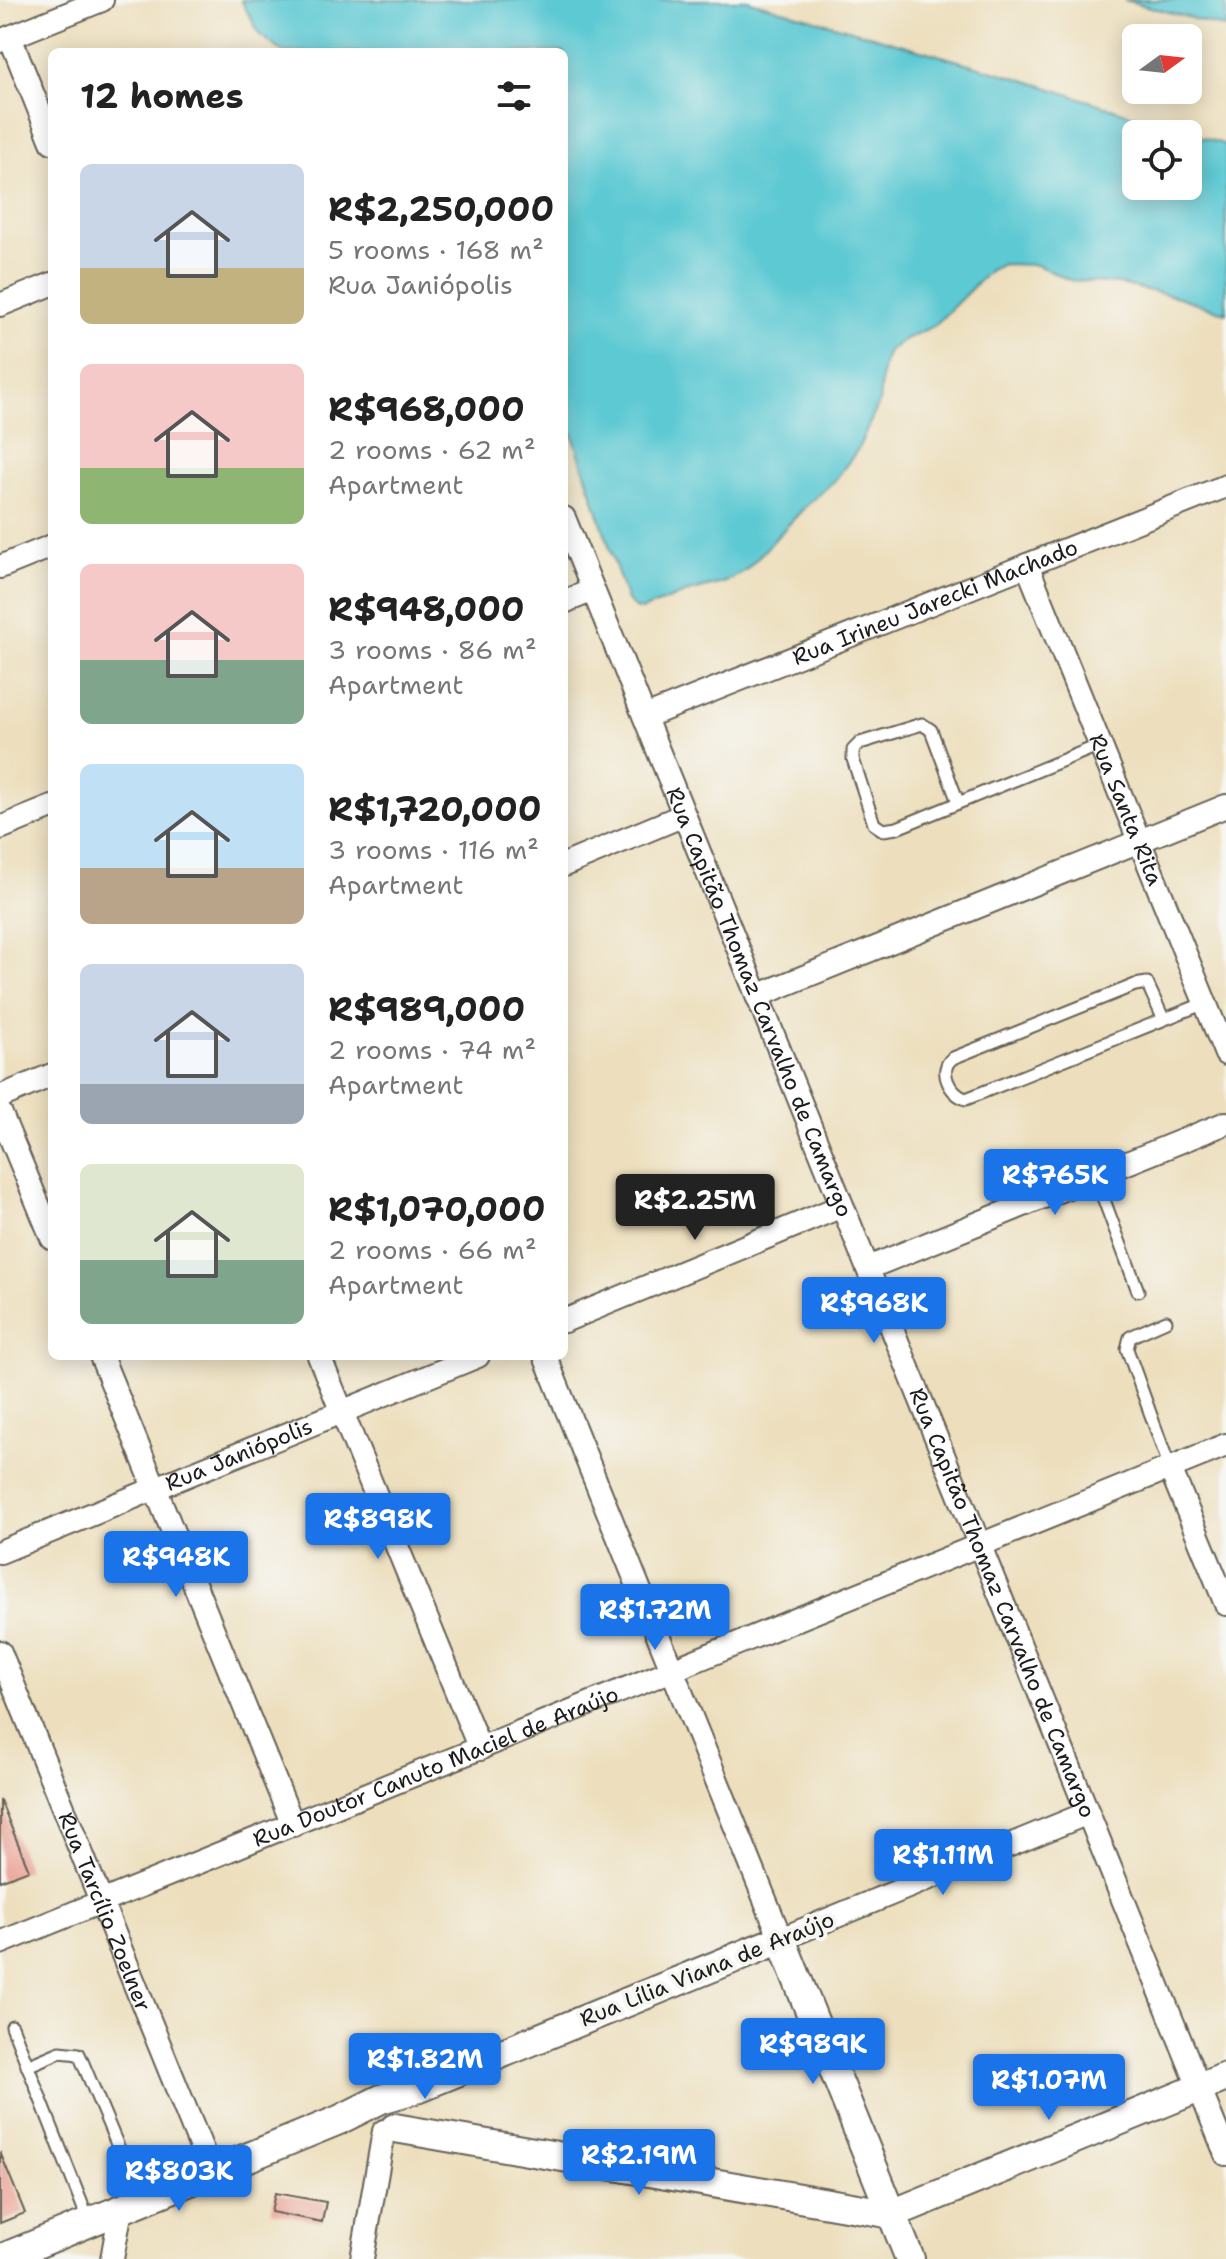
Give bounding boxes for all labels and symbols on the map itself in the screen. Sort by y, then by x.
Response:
north arrow [1122,24,1202,104]
street label: Rua Irineu Jarecki Machado [788,532,1082,672]
street label: Rua Santa Rita [1083,729,1170,890]
street label: Rua Capitão Thomaz Carvalho de Camargo [660,783,860,1221]
pin: R$765K [990,1149,1120,1217]
pin: R$2.25M [621,1174,769,1242]
pin: R$968K [809,1277,939,1345]
street label: Rua Capitão Thomaz Carvalho de Camargo [903,1383,1103,1822]
street label: Rua Janiópolis [161,1411,317,1497]
pin: R$898K [313,1493,443,1561]
pin: R$948K [111,1531,241,1599]
pin: R$1.72M [581,1584,729,1652]
street label: Rua Doutor Canuto Maciel de Araújo [248,1679,623,1853]
street label: Rua Tarcílio Zoelner [52,1808,159,2015]
pin: R$1.11M [869,1829,1017,1897]
street label: Rua Lília Viana de Araújo [575,1905,839,2033]
pin: R$989K [748,2018,878,2086]
pin: R$1.82M [351,2033,499,2101]
pin: R$1.07M [975,2054,1123,2122]
pin: R$2.19M [565,2129,713,2197]
pin: R$803K [114,2145,244,2213]

